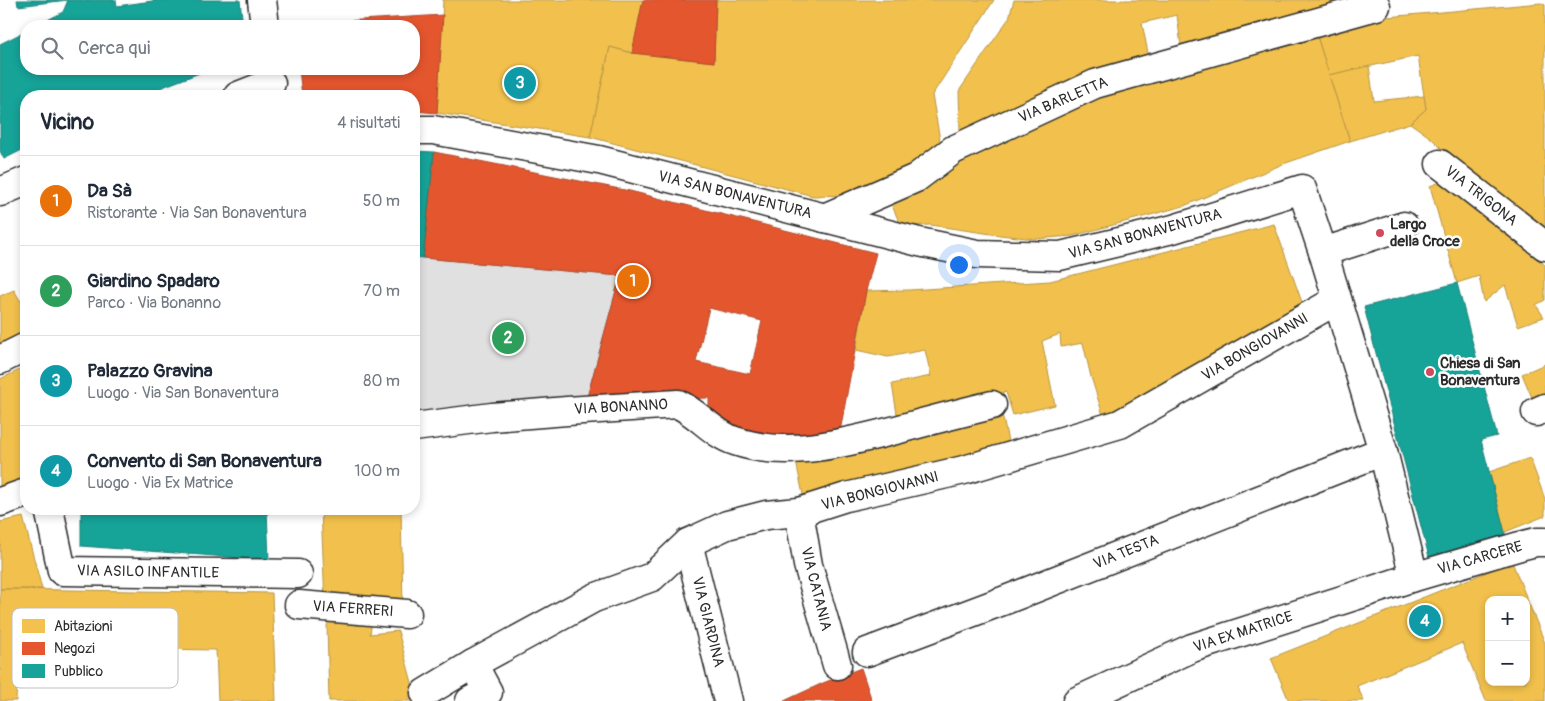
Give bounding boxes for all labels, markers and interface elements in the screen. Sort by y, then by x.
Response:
search box [20,20,420,75]
icon: search [38,34,66,62]
text: Cerca qui [78,36,150,60]
pin: 3 [504,64,536,102]
street label: VIA BARLETTA [1015,73,1111,127]
text: Vicino [40,109,94,136]
text: 4 risultati [337,113,400,133]
street label: VIA TRIGONA [1441,162,1521,230]
street label: VIA SAN BONAVENTURA [656,167,814,223]
text: Da Sà [87,179,132,203]
text: 1 [53,191,59,211]
text: 50 m [363,191,400,211]
text: Ristorante · Via San Bonaventura [87,203,307,223]
street label: VIA SAN BONAVENTURA [1066,204,1224,264]
place label: Largo della Croce [1390,215,1460,251]
marker: Largo della Croce [1374,227,1386,239]
your location [946,252,972,278]
pin: 1 [617,262,649,300]
text: Giardino Spadaro [87,269,220,293]
text: 2 [52,281,60,301]
text: 70 m [363,281,400,301]
text: Parco · Via Bonanno [87,293,221,313]
street label: VIA BONGIOVANNI [1198,309,1312,385]
pin: 2 [492,319,524,357]
place label: Chiesa di San Bonaventura [1440,354,1521,390]
text: Palazzo Gravina [87,359,213,383]
marker: Chiesa di San Bonaventura [1424,366,1436,378]
text: 3 [52,371,60,391]
text: 80 m [363,371,400,391]
text: Luogo · Via San Bonaventura [87,383,279,403]
street label: VIA BONANNO [574,395,668,419]
text: Convento di San Bonaventura [87,449,322,473]
text: 4 [51,461,61,481]
text: 100 m [354,461,400,481]
street label: VIA BONGIOVANNI [819,467,941,515]
text: Luogo · Via Ex Matrice [87,473,233,493]
street label: VIA TESTA [1091,530,1162,574]
street label: VIA CARCERE [1435,537,1525,579]
street label: VIA CATANIA [796,545,836,633]
street label: VIA ASILO INFANTILE [77,561,219,583]
street label: VIA GIARDINA [688,575,728,669]
map controls [1485,596,1530,686]
button: + [1485,596,1530,641]
street label: VIA FERRERI [312,597,394,621]
pin: 4 [1409,602,1441,640]
street label: VIA EX MATRICE [1191,607,1295,657]
legend [12,608,178,688]
text: Abitazioni [54,618,113,635]
text: Negozi [54,640,95,657]
button: − [1485,641,1530,686]
text: Pubblico [54,663,103,680]

